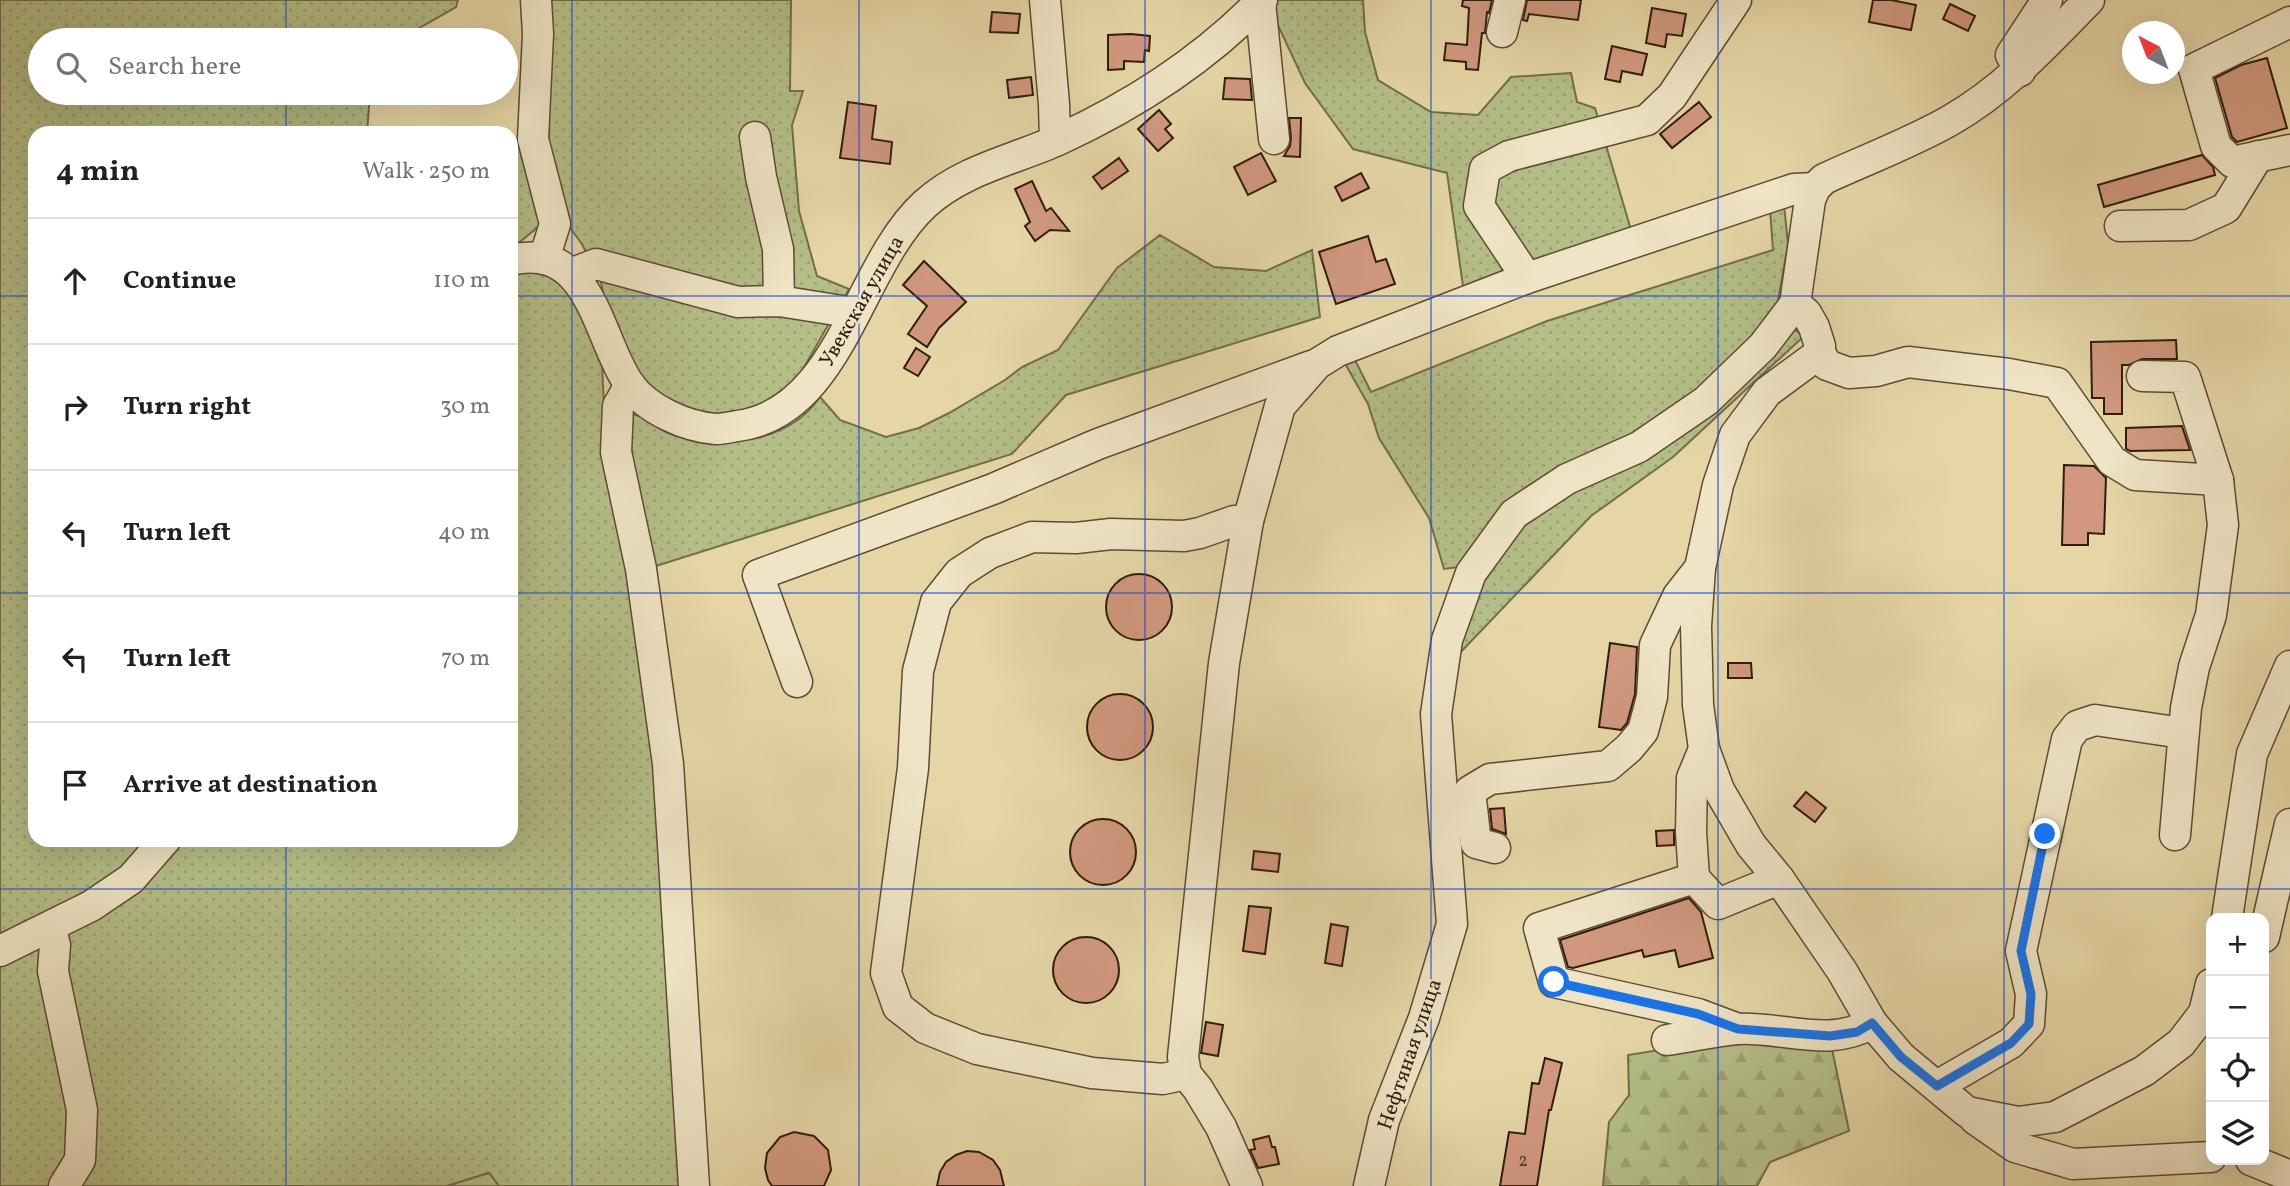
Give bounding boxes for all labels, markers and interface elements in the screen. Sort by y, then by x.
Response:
north arrow [2122,21,2185,84]
search box [28,28,518,105]
icon: search [52,48,90,86]
text: Search here [108,49,241,85]
text: 4 min [56,151,140,193]
text: Walk · 250 m [362,156,490,188]
street label: Увекская улица [813,231,912,373]
icon: ahead [56,262,94,300]
text: Continue [123,263,236,299]
text: 110 m [433,265,490,297]
icon: right [56,388,94,426]
text: Turn right [123,389,251,425]
text: 30 m [440,391,490,423]
icon: left [56,514,94,552]
text: Turn left [123,515,231,551]
text: 40 m [438,517,490,549]
icon: left [56,640,94,678]
text: Turn left [123,641,231,677]
text: 70 m [441,643,490,675]
icon: arrive [56,766,94,804]
text: Arrive at destination [123,767,378,803]
route end [2029,818,2060,849]
map controls [2206,913,2269,1165]
button: + [2206,913,2269,976]
route start [1538,966,1569,997]
street label: Нефтяная улица [1371,975,1450,1134]
button: − [2206,976,2269,1039]
button: locate [2206,1039,2269,1102]
button: layers [2206,1102,2269,1165]
house number: 2 [1518,1149,1528,1174]

